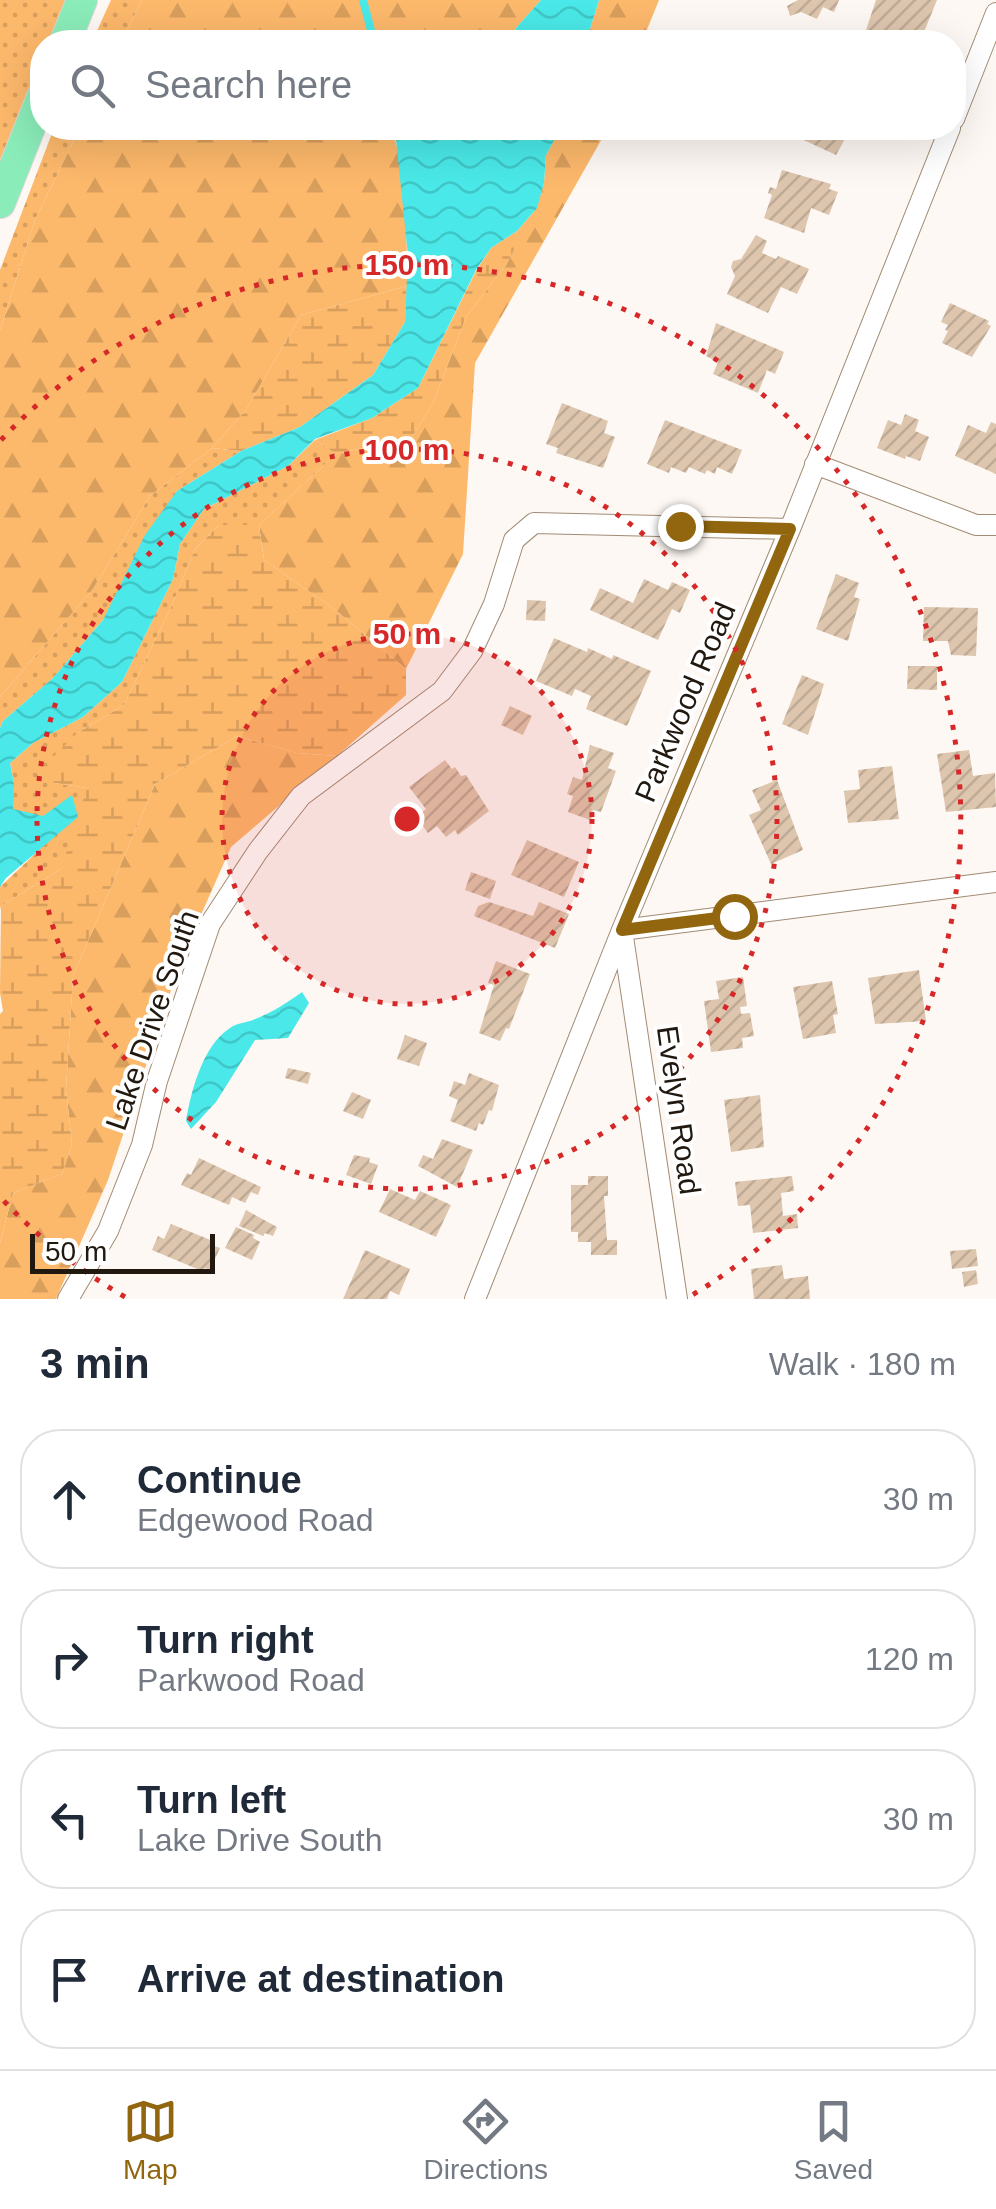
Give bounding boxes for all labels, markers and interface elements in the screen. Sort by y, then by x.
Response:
search box [30,30,966,140]
icon: search [65,58,120,113]
text: Search here [145,64,352,106]
text: 150 m [364,248,450,281]
text: 100 m [364,433,450,466]
route end [658,504,704,550]
street label: Parkwood Road [628,597,742,807]
text: 50 m [373,617,441,650]
centre of rings [389,801,425,837]
route start [712,894,758,940]
street label: Lake Drive South [99,906,205,1134]
street label: Evelyn Road [651,1023,707,1197]
scale bar [30,1229,215,1274]
text: 50 m [45,1236,107,1267]
text: 3 min [40,1340,150,1387]
text: Walk · 180 m [769,1346,956,1382]
text: Continue [137,1459,302,1501]
icon: ahead [42,1472,97,1527]
text: 30 m [883,1481,954,1517]
text: Edgewood Road [137,1502,374,1538]
text: Turn right [137,1619,314,1661]
icon: right [42,1632,97,1687]
text: 120 m [865,1641,954,1677]
text: Parkwood Road [137,1662,365,1698]
text: Turn left [137,1779,286,1821]
icon: left [42,1792,97,1847]
text: 30 m [883,1801,954,1837]
text: Lake Drive South [137,1822,382,1858]
icon: arrive [42,1952,97,2007]
text: Arrive at destination [137,1958,504,2000]
tab: Map [123,2094,178,2186]
tab: Directions [424,2094,548,2186]
tab: Saved [794,2094,873,2186]

